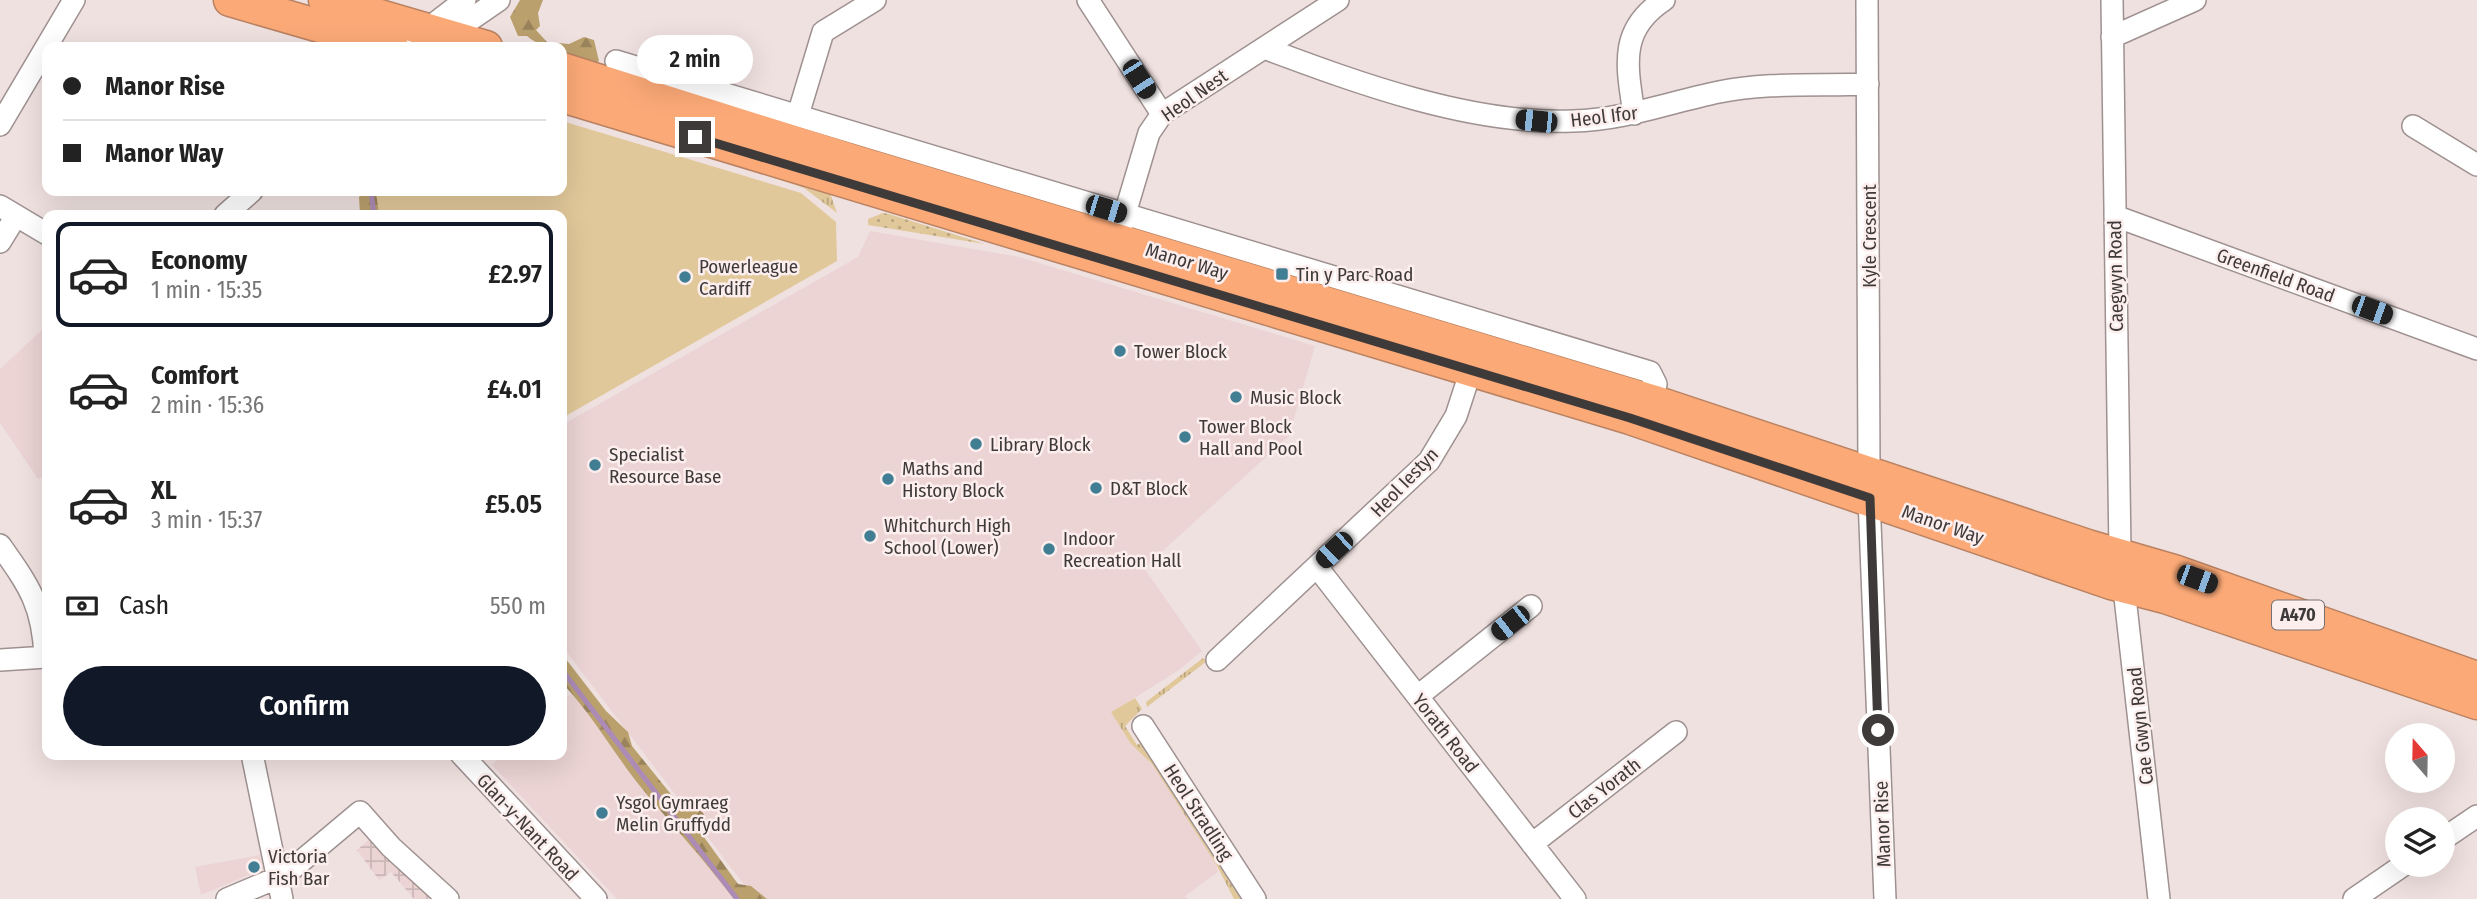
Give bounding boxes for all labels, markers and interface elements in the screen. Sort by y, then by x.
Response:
callout: 2 min [637,36,753,85]
text: 2 min [669,45,721,73]
car [1119,56,1160,102]
street label: Heol Nest [1157,64,1232,127]
text: Manor Rise [105,71,225,102]
street label: Heol Ifor [1569,101,1639,132]
car [1515,108,1558,134]
route end [679,121,711,153]
text: Manor Way [105,138,223,169]
street label: Kyle Crescent [1858,183,1881,288]
car [1083,193,1130,225]
street label: Caegwyn Road [2103,220,2128,332]
street label: Manor Way [1143,238,1231,285]
icon: car [67,243,130,306]
street label: Greenfield Road [2214,243,2338,307]
text: Economy [151,245,247,276]
place label: Powerleague Cardiff [699,255,798,300]
text: £2.97 [488,259,542,290]
place label: Tin y Parc Road [1296,263,1413,286]
marker: Tin y Parc Road [1274,266,1290,282]
marker: Powerleague Cardiff [677,269,693,285]
text: 1 min · 15:35 [151,276,262,304]
car [2349,293,2396,327]
place label: Tower Block [1134,340,1227,363]
marker: Tower Block [1112,343,1128,359]
icon: car [67,358,130,421]
text: Comfort [151,360,239,391]
text: £4.01 [487,374,542,405]
place label: Music Block [1250,386,1341,409]
marker: Music Block [1228,389,1244,405]
text: 2 min · 15:36 [151,391,264,419]
place label: Tower Block Hall and Pool [1199,415,1302,460]
marker: Tower Block Hall and Pool [1177,429,1193,445]
place label: Library Block [990,433,1091,456]
marker: Library Block [968,436,984,452]
place label: Specialist Resource Base [609,443,721,488]
street label: Heol Iestyn [1366,443,1443,522]
marker: Specialist Resource Base [587,457,603,473]
place label: Maths and History Block [902,457,1004,502]
marker: Maths and History Block [880,471,896,487]
icon: car [67,473,130,536]
text: XL [151,475,177,506]
place label: D&T Block [1110,477,1188,500]
marker: D&T Block [1088,480,1104,496]
text: £5.05 [485,489,542,520]
street label: Manor Way [1899,500,1987,549]
text: 3 min · 15:37 [151,506,262,534]
place label: Whitchurch High School (Lower) [884,514,1011,559]
place label: Indoor Recreation Hall [1063,527,1181,572]
marker: Whitchurch High School (Lower) [862,528,878,544]
car [1312,528,1357,572]
marker: Indoor Recreation Hall [1041,541,1057,557]
car [2174,562,2221,596]
icon: cash [63,587,101,625]
text: Cash [119,590,169,621]
text: 550 m [490,592,546,620]
road number: A470 [2272,600,2324,630]
car [1487,602,1534,644]
button: Confirm [63,666,546,746]
street label: Cae Gwyn Road [2123,666,2158,786]
street label: Yorath Road [1408,689,1484,777]
route start [1862,714,1894,746]
north arrow [2385,723,2455,793]
map controls [2385,723,2455,877]
street label: Clas Yorath [1563,753,1645,824]
street label: Heol Stradling [1159,760,1238,865]
street label: Glan-y-Nant Road [472,769,583,886]
street label: Manor Rise [1869,780,1896,868]
place label: Ysgol Gymraeg Melin Gruffydd [616,791,731,836]
marker: Ysgol Gymraeg Melin Gruffydd [594,805,610,821]
button: layers [2385,807,2455,877]
place label: Victoria Fish Bar [268,845,330,890]
marker: Victoria Fish Bar [246,859,262,875]

